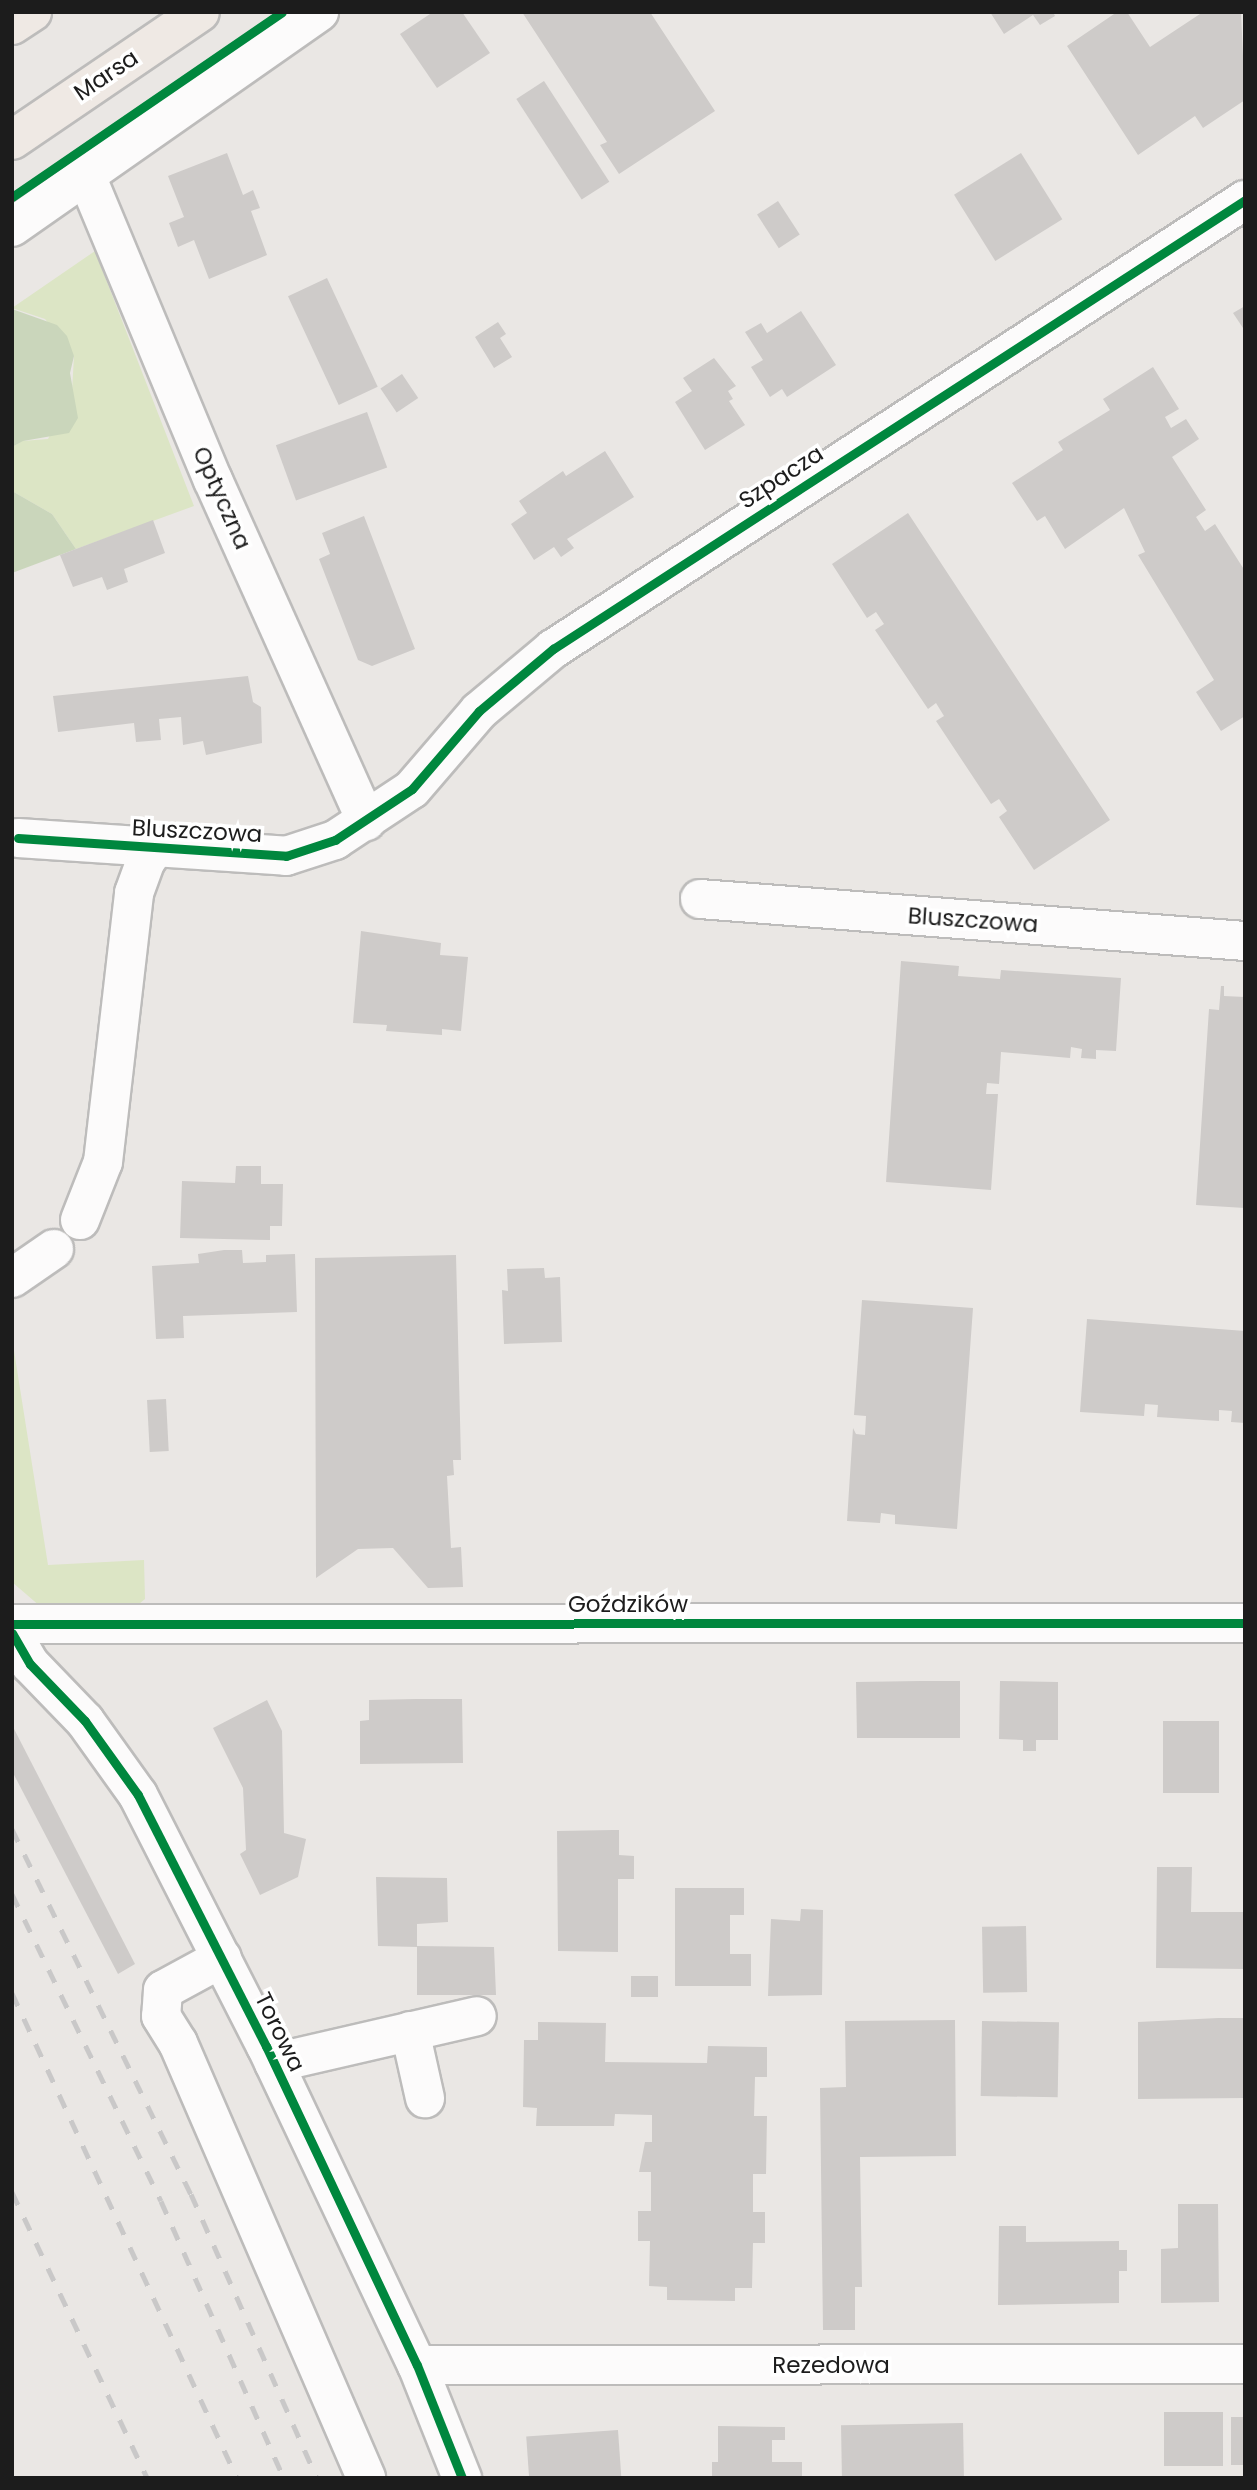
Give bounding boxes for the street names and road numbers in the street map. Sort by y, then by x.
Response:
street label: Marsa [69,44,143,106]
street label: Szpacza [734,440,828,514]
street label: Optyczna [187,442,257,554]
street label: Bluszczowa [131,814,263,848]
street label: Bluszczowa [907,902,1039,938]
street label: Goździków [568,1590,688,1618]
street label: Torowa [249,1988,311,2076]
street label: Rezedowa [772,2351,890,2379]

